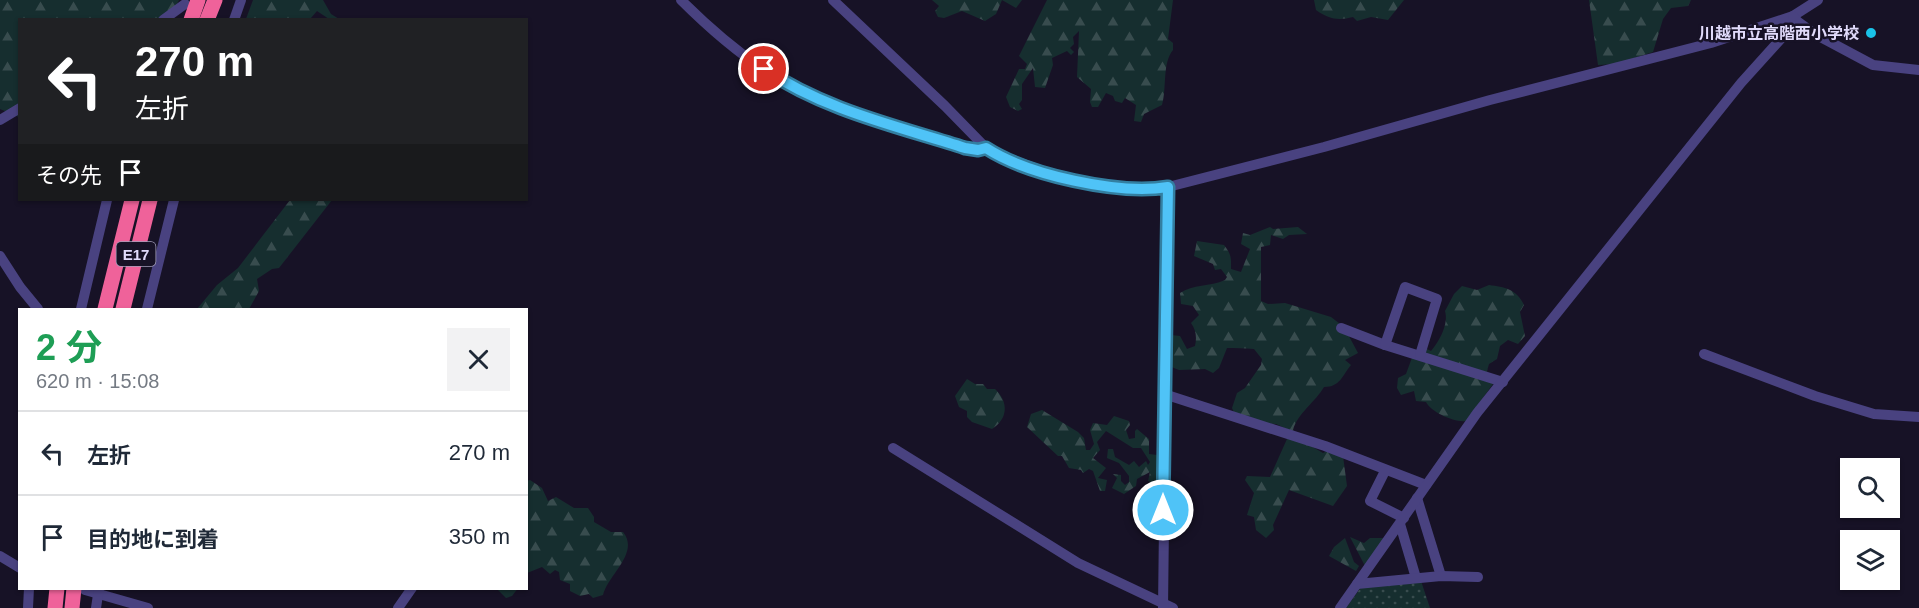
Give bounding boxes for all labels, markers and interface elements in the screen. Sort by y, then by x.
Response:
place label: 川越市立高階西小学校 [1699,24,1859,42]
marker: 川越市立高階西小学校 [1864,26,1878,40]
text: 270 m [135,38,254,85]
icon: left [36,42,114,120]
pin [738,43,789,94]
icon: arrive [747,52,780,85]
text: 左折 [135,94,189,124]
icon: arrive [114,156,147,189]
text: その先 [36,163,102,188]
road number: E17 [116,242,156,266]
text: 2 分 [36,327,102,368]
button: close [447,328,510,391]
text: 620 m · 15:08 [36,370,159,392]
icon: left [36,437,69,470]
text: 270 m [449,440,510,465]
text: 左折 [87,443,131,468]
map controls [1840,458,1900,590]
button: search [1840,458,1900,518]
position arrow [1131,478,1195,542]
icon: arrive [36,521,69,554]
text: 350 m [449,524,510,549]
text: 目的地に到着 [87,527,219,552]
button: layers [1840,530,1900,590]

